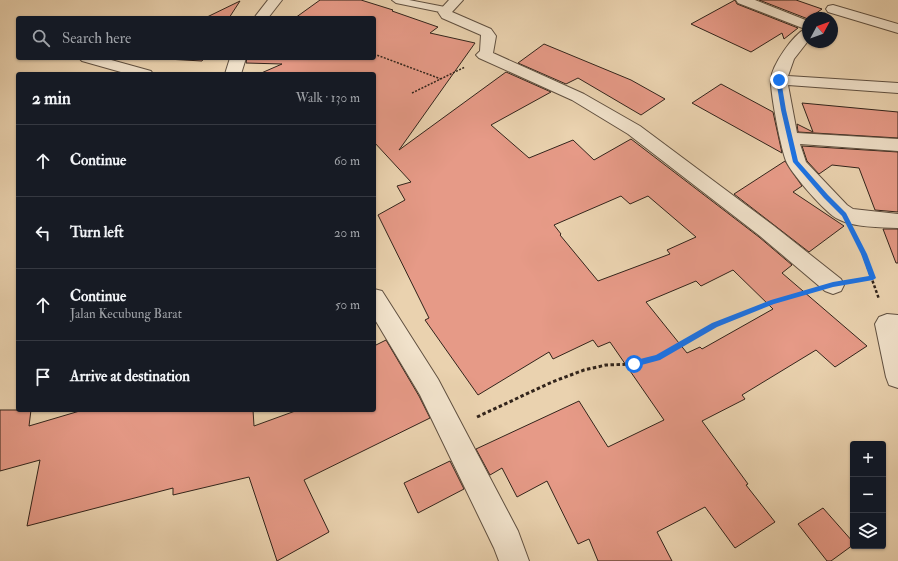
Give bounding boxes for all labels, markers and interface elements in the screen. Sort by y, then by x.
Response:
north arrow [802,12,838,48]
search box [16,16,376,60]
icon: search [30,27,52,49]
text: Search here [62,29,131,48]
route end [770,71,788,89]
text: 2 min [32,88,71,109]
text: Walk · 130 m [296,90,360,106]
icon: ahead [32,150,54,172]
text: Continue [70,151,126,170]
text: 60 m [334,153,360,169]
icon: left [32,222,54,244]
text: Turn left [70,223,124,242]
text: 20 m [334,225,360,241]
text: Continue [70,287,126,306]
icon: ahead [32,294,54,316]
text: 50 m [335,297,360,313]
text: Jalan Kecubung Barat [70,306,182,322]
route start [625,355,643,373]
icon: arrive [32,366,54,388]
text: Arrive at destination [70,367,190,386]
map controls [850,441,886,549]
button: + [850,441,886,477]
button: − [850,477,886,513]
button: layers [850,513,886,549]

